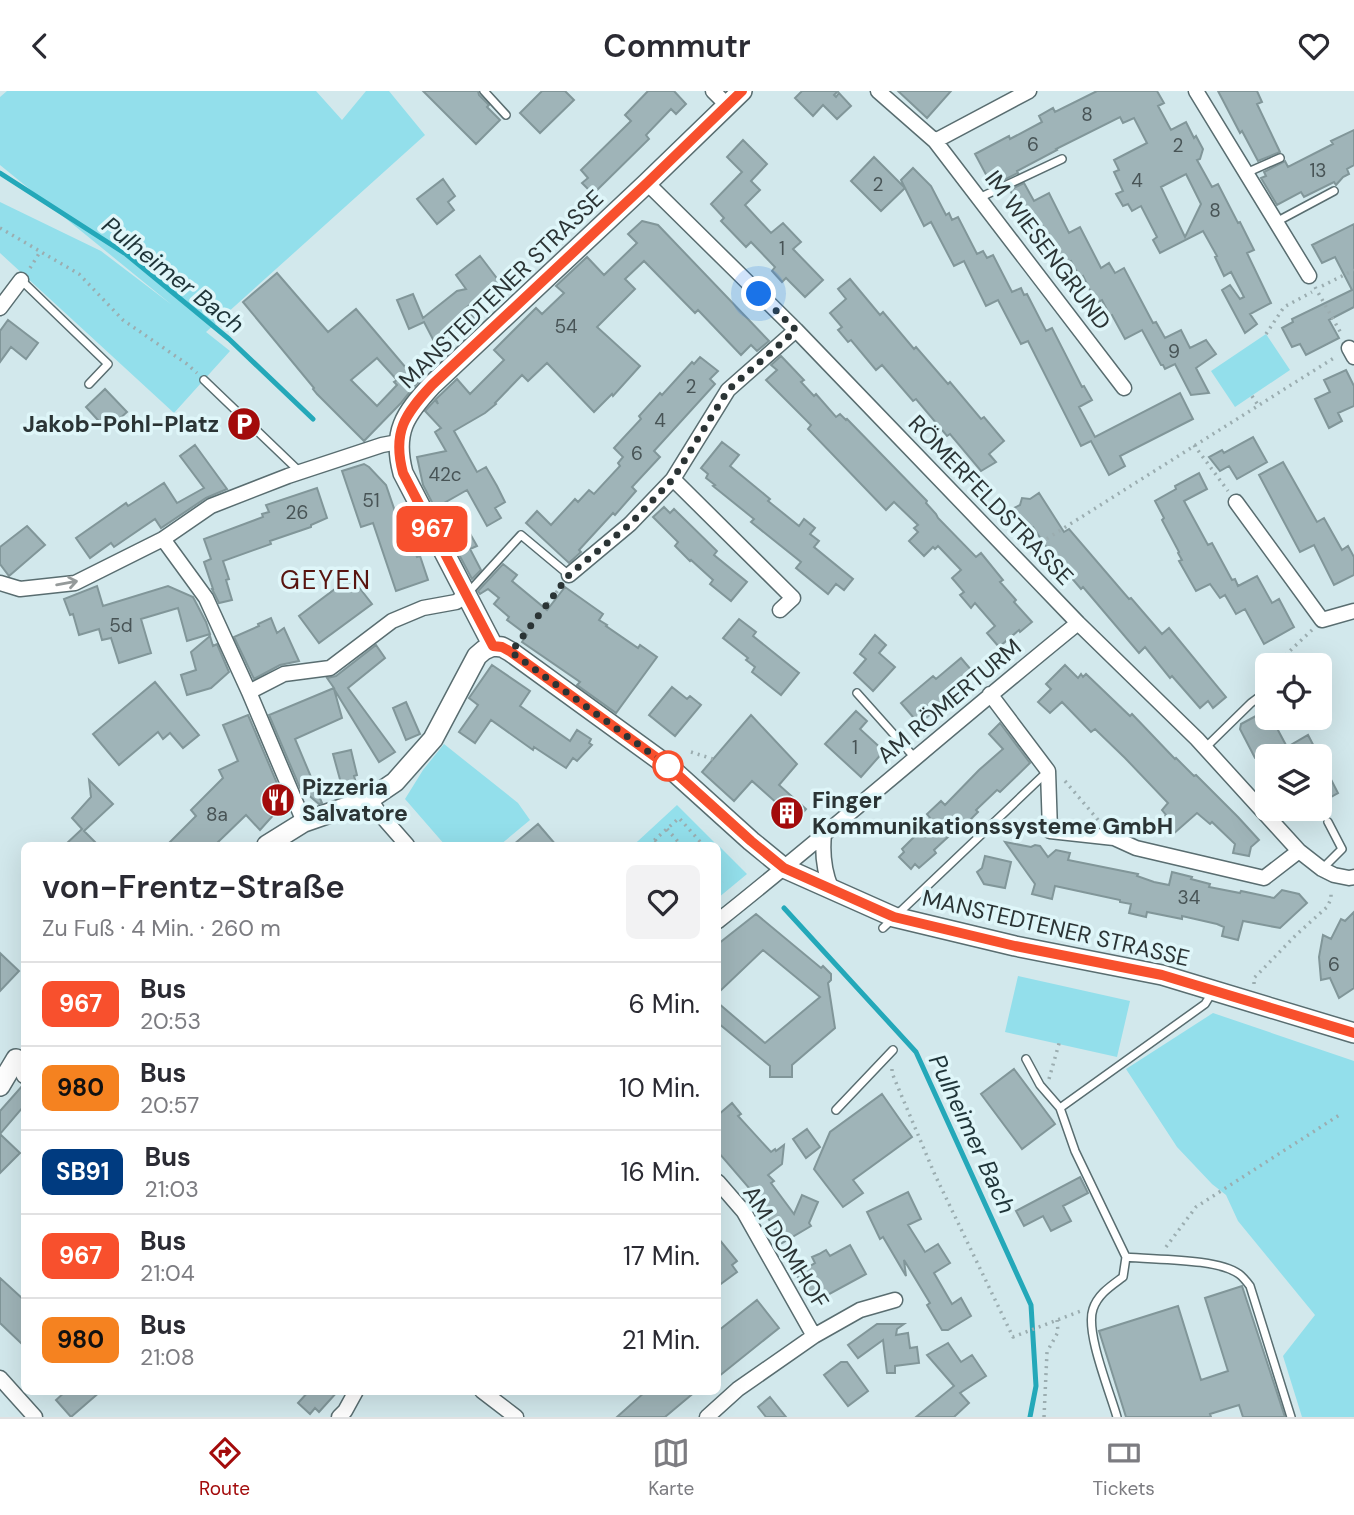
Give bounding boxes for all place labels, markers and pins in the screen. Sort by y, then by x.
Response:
parking icon: Jakob-Pohl-Platz [225,405,263,443]
place label: Jakob-Pohl-Platz [22,409,219,439]
unlabelled marker [653,751,683,781]
place label: Pizzeria Salvatore [302,772,408,828]
restaurant icon: Pizzeria Salvatore [259,781,297,819]
place label: Finger Kommunikationssysteme GmbH [812,785,1173,841]
building icon: Finger Kommunikationssysteme GmbH [768,794,806,832]

